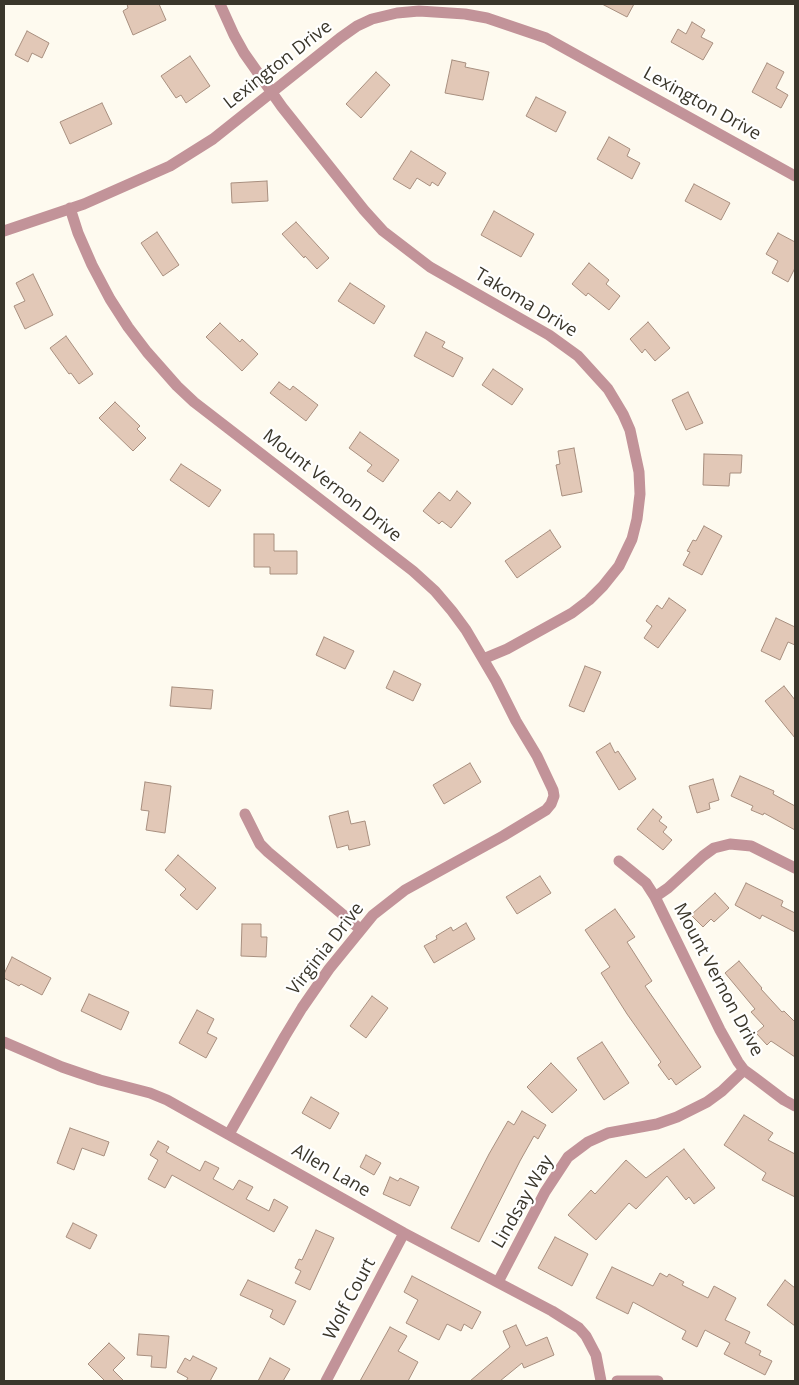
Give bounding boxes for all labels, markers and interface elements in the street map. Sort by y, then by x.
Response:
street label: Lexington Drive [220,16,336,114]
street label: Lexington Drive [639,63,765,145]
street label: Takoma Drive [471,264,581,342]
street label: Mount Vernon Drive [258,425,406,547]
street label: Virginia Drive [283,899,369,999]
street label: Mount Vernon Drive [669,900,767,1060]
street label: Allen Lane [288,1140,374,1202]
street label: Lindsay Way [488,1152,558,1252]
street label: Wolf Court [319,1254,381,1344]

